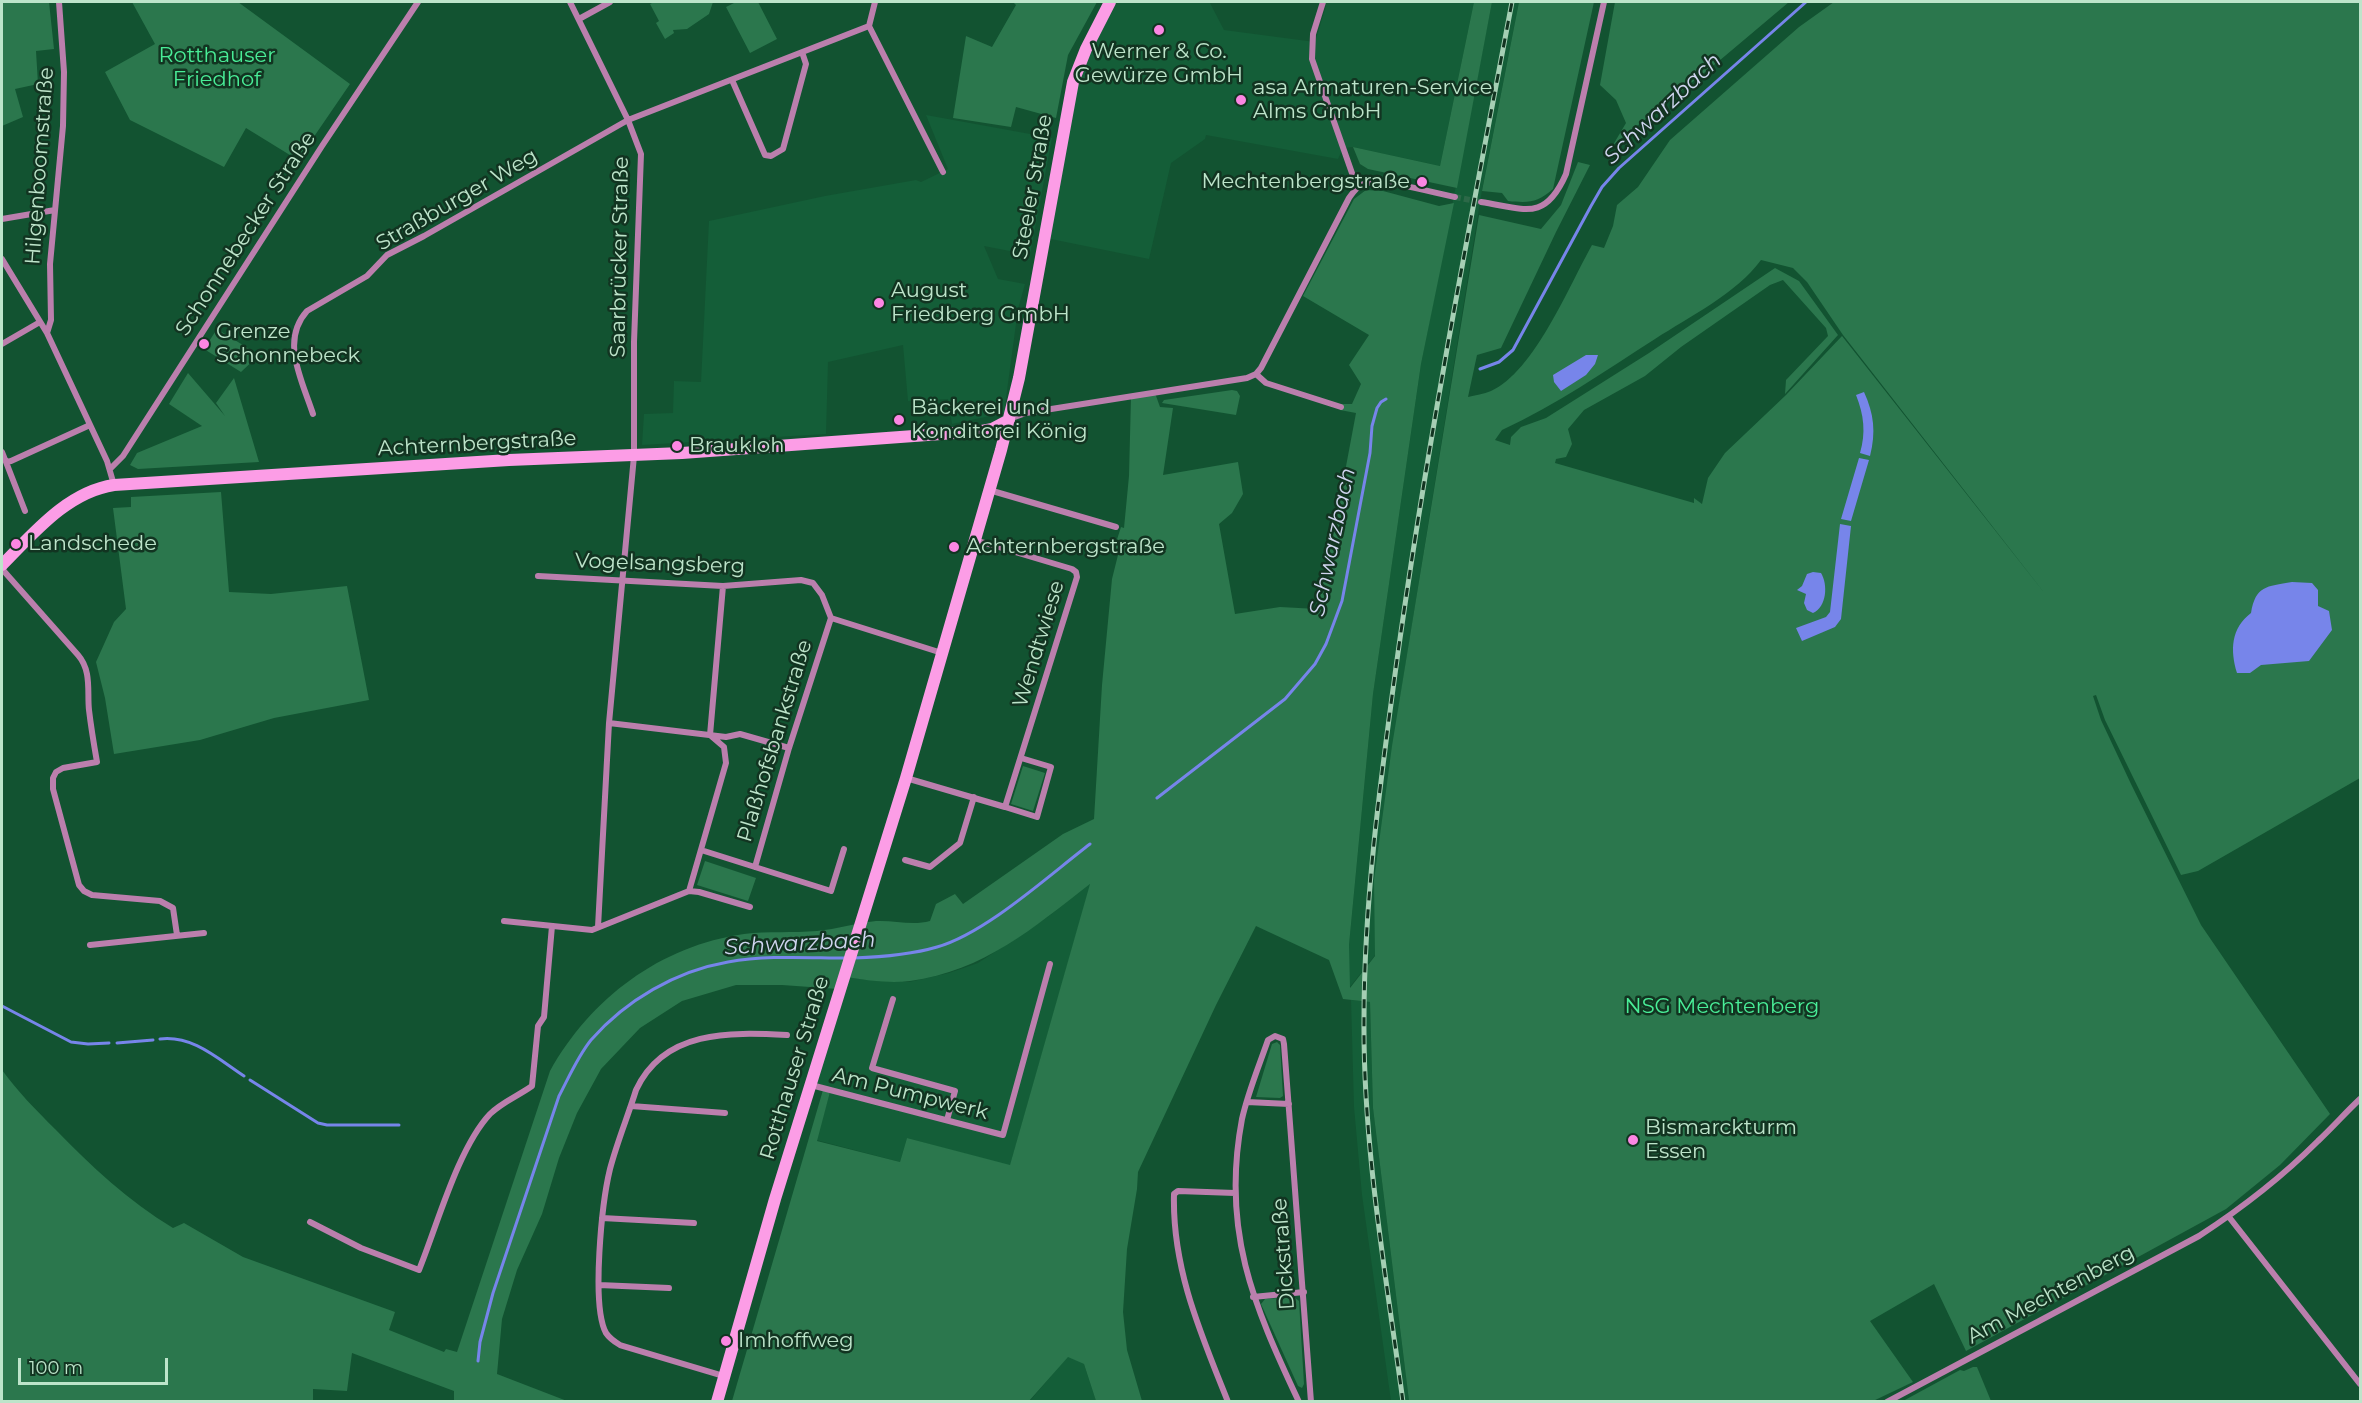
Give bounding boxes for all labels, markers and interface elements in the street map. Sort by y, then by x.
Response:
marker: Werner & Co. Gewürze GmbH [1152,23,1166,37]
place label: Werner & Co. Gewürze GmbH [1075,39,1243,89]
park label: Rotthauser Friedhof [158,43,276,93]
water label: Schwarzbach [1599,48,1727,170]
street label: Hilgenboomstraße [21,66,59,266]
place label: asa Armaturen-Service Alms GmbH [1253,75,1493,125]
marker: asa Armaturen-Service Alms GmbH [1234,93,1248,107]
street label: Steeler Straße [1008,113,1058,261]
street label: Schonnebecker Straße [171,127,321,341]
street label: Straßburger Weg [372,144,542,256]
street label: Saarbrücker Straße [606,156,634,358]
place label: Mechtenbergstraße [1201,169,1410,195]
marker: Mechtenbergstraße [1415,175,1429,189]
place label: August Friedberg GmbH [891,278,1070,328]
marker: August Friedberg GmbH [872,296,886,310]
place label: Grenze Schonnebeck [216,319,360,369]
marker: Grenze Schonnebeck [197,337,211,351]
place label: Bäckerei und Konditorei König [911,395,1088,445]
marker: Bäckerei und Konditorei König [892,413,906,427]
street label: Achternbergstraße [377,426,577,462]
place label: Braukloh [689,433,784,459]
marker: Braukloh [670,439,684,453]
water label: Schwarzbach [1304,465,1362,619]
place label: Landschede [28,531,157,557]
place label: Achternbergstraße [966,534,1165,560]
marker: Landschede [9,537,23,551]
marker: Achternbergstraße [947,540,961,554]
street label: Vogelsangsberg [574,548,746,580]
street label: Wendtwiese [1008,578,1070,710]
street label: Plaßhofsbankstraße [732,637,818,845]
water label: Schwarzbach [724,927,876,961]
street label: Rotthauser Straße [755,973,835,1163]
park label: NSG Mechtenberg [1625,994,1819,1020]
street label: Am Pumpwerk [829,1062,991,1126]
place label: Bismarckturm Essen [1645,1115,1797,1165]
marker: Bismarckturm Essen [1626,1133,1640,1147]
street label: Dickstraße [1268,1197,1300,1311]
street label: Am Mechtenberg [1963,1240,2139,1350]
place label: Imhoffweg [738,1328,854,1354]
marker: Imhoffweg [719,1334,733,1348]
scale bar [21,1346,171,1384]
text: 100 m [29,1357,83,1379]

